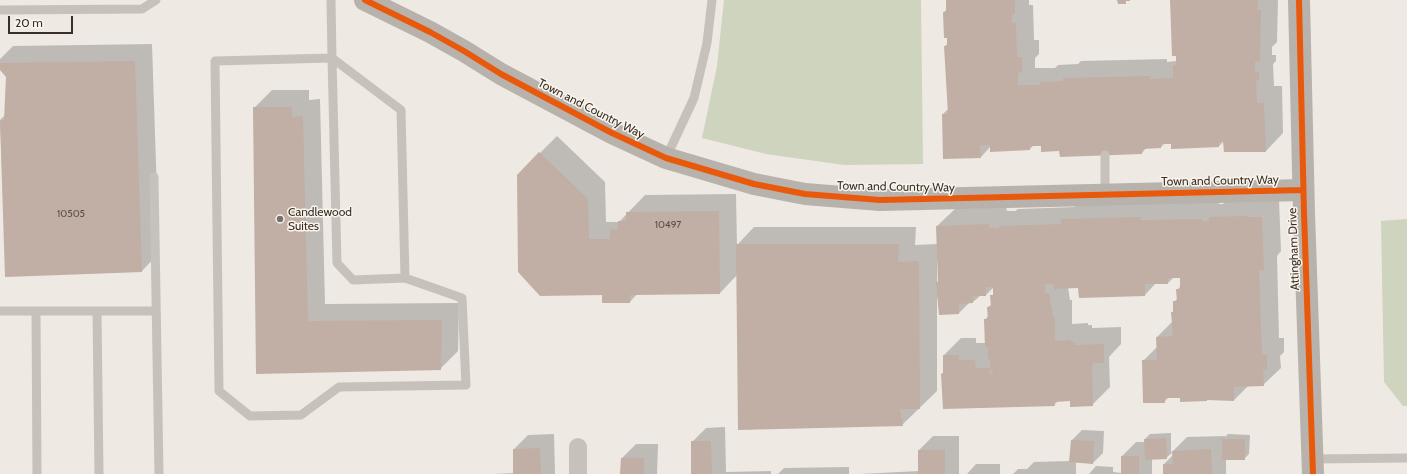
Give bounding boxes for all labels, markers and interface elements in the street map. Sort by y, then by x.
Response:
scale bar [10,8,75,34]
text: 20 m [15,15,43,30]
street label: Town and Country Way [535,76,647,142]
street label: Town and Country Way [1161,173,1279,189]
street label: Town and Country Way [837,179,955,195]
place label: Candlewood Suites [288,205,352,233]
street label: Attingham Drive [1285,207,1303,291]
house number: 10505 [57,208,85,220]
marker: Candlewood Suites [275,214,285,224]
house number: 10497 [655,219,681,231]

